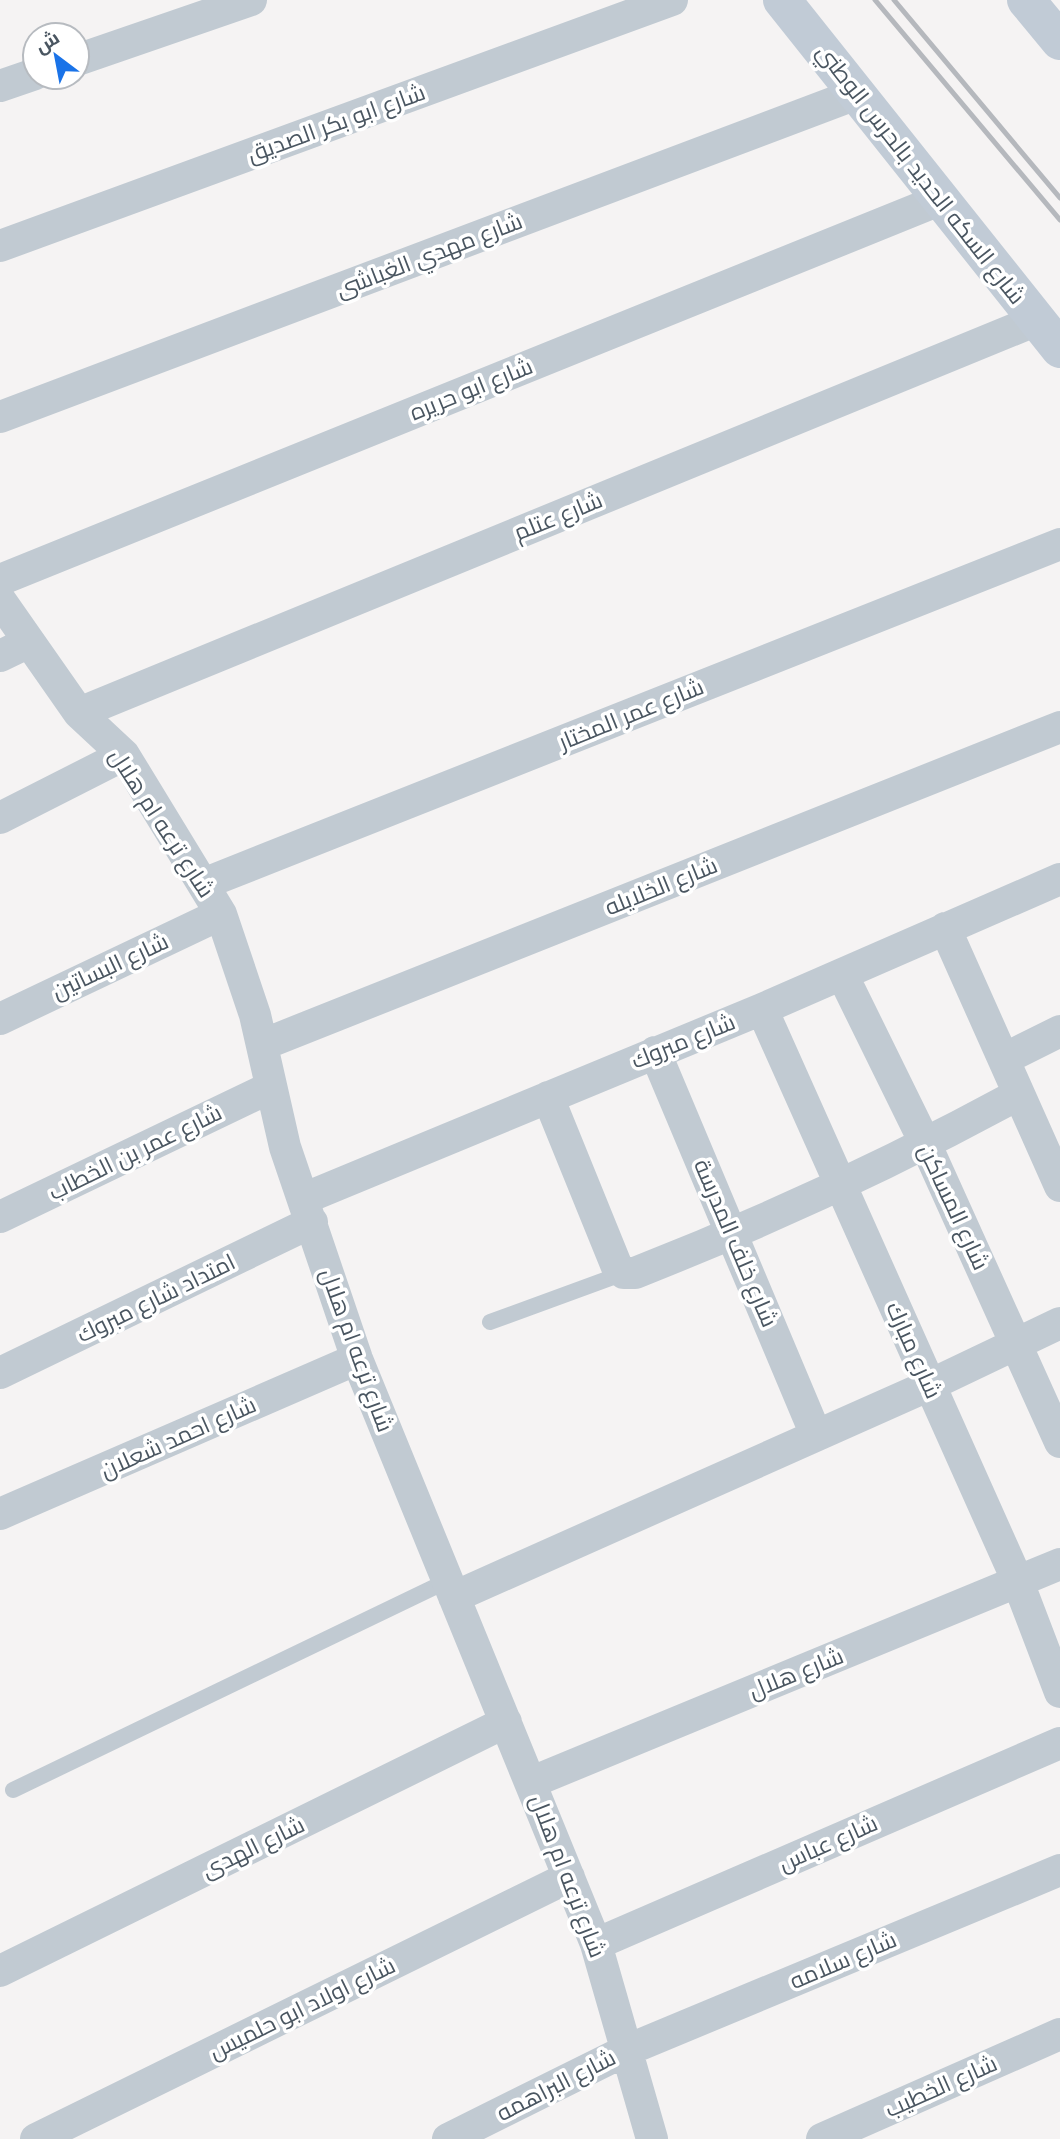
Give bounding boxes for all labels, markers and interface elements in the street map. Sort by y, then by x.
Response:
north arrow [21,21,91,91]
text: ش [30,24,64,59]
street label: شارع السكه الحديد بالحرس الوطني [808,36,1034,312]
street label: شارع ابو بكر الصديق [242,75,430,170]
street label: شارع مهدي الغباشى [331,204,527,307]
street label: شارع ابو حريره [404,349,537,428]
street label: شارع عتلم [508,483,607,548]
street label: شارع عمر المختار [551,669,708,758]
street label: شارع ترعه ام هلال [102,742,223,904]
street label: شارع الخلايله [600,848,722,923]
street label: شارع البساتين [46,924,174,1007]
street label: شارع مبروك [626,1005,740,1076]
street label: شارع عمر بن الخطاب [42,1095,227,1208]
street label: شارع المساكن [911,1138,998,1275]
street label: شارع خلف المدرسة [686,1154,787,1332]
street label: امتداد شارع مبروك [71,1245,241,1350]
street label: شارع ترعه ام هلال [313,1263,402,1436]
street label: شارع مبارك [878,1296,950,1404]
street label: شارع احمد شعلان [94,1387,261,1486]
street label: شارع هلال [743,1639,848,1706]
street label: شارع ترعه ام هلال [522,1790,615,1962]
street label: شارع عباس [773,1806,883,1879]
street label: شارع الهدى [196,1807,310,1886]
street label: شارع سلامه [784,1922,901,1997]
street label: شارع اولاد ابو حلميس [203,1948,400,2067]
street label: شارع البراهمه [490,2040,621,2129]
street label: شارع الخطيب [879,2046,1002,2125]

